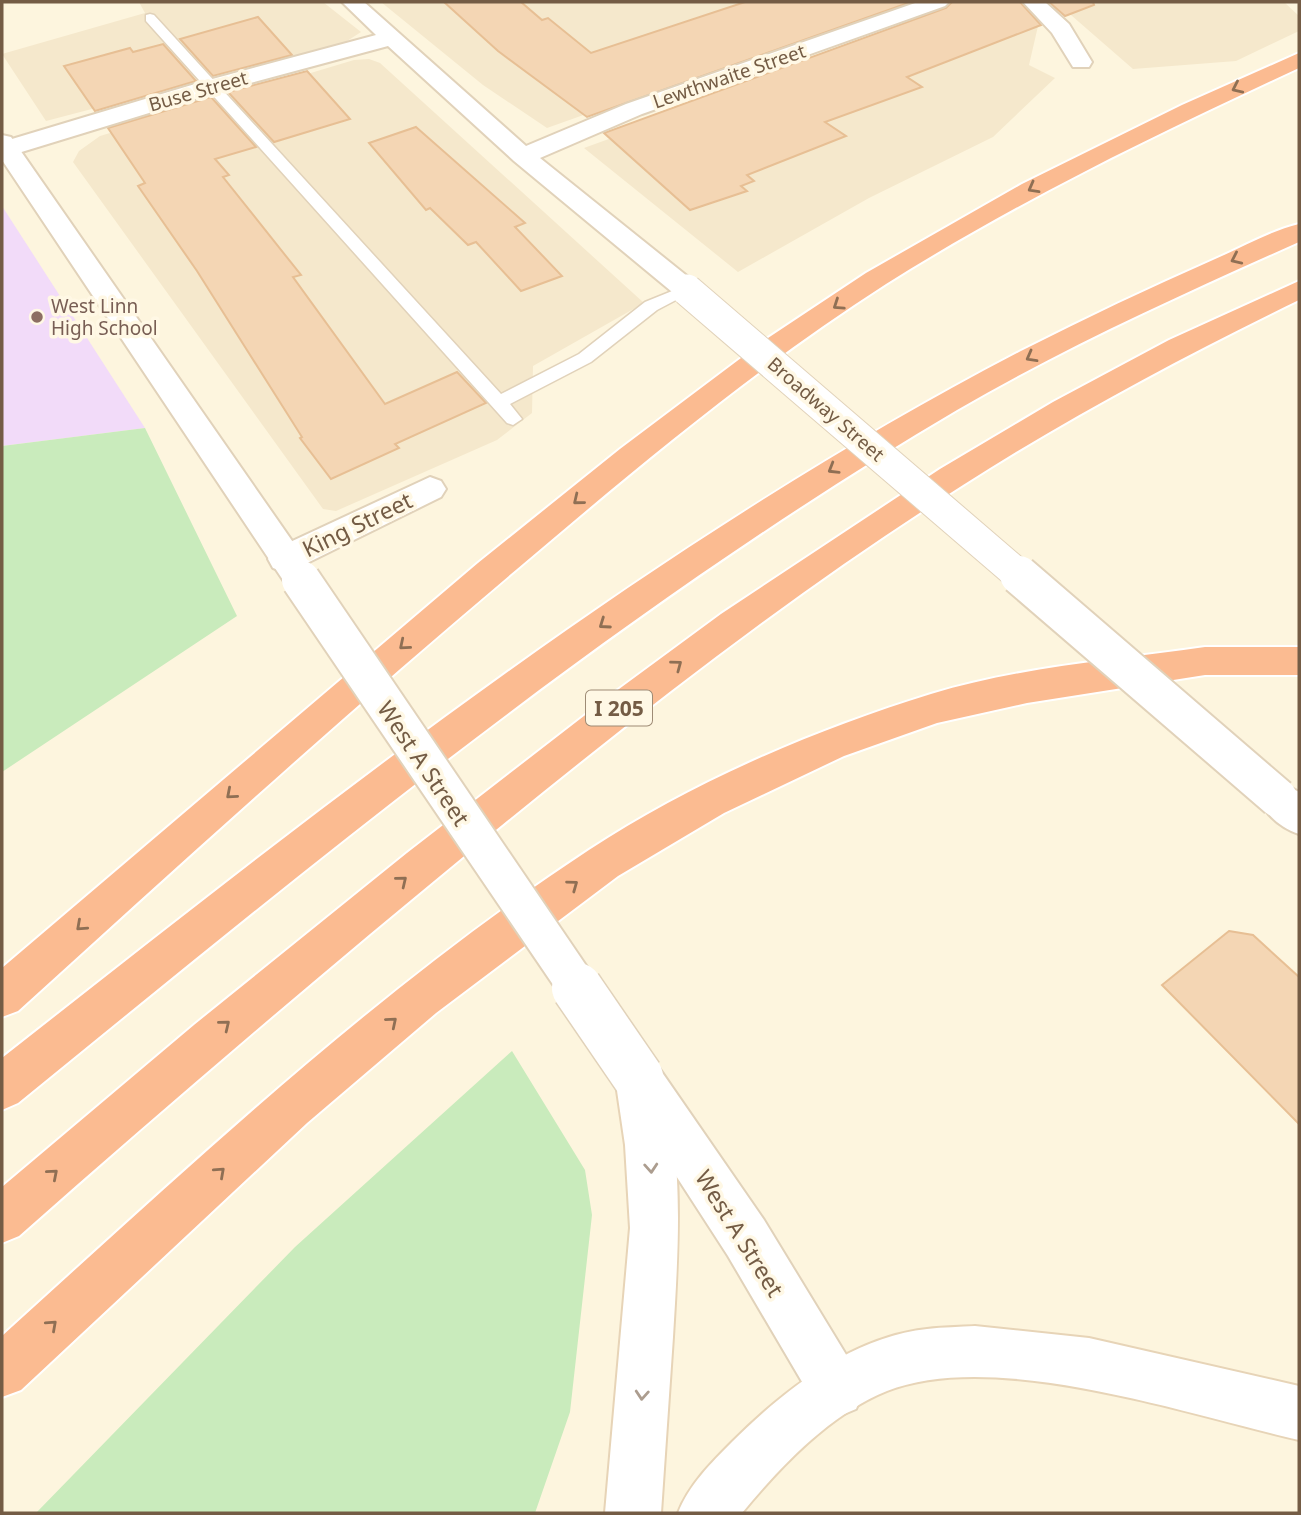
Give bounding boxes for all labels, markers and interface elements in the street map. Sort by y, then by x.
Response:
street label: Lewthwaite Street [649,38,809,114]
street label: Buse Street [145,64,251,118]
one-way arrow [1232,80,1244,94]
one-way arrow [1027,180,1040,193]
one-way arrow [1231,251,1243,265]
place label: West Linn High School [51,293,158,341]
one-way arrow [833,297,846,309]
marker: West Linn High School [29,309,45,325]
one-way arrow [1026,349,1038,362]
street label: Broadway Street [762,351,890,467]
one-way arrow [828,461,841,474]
street label: King Street [297,484,417,564]
one-way arrow [574,491,586,504]
one-way arrow [599,616,612,628]
one-way arrow [399,637,412,649]
one-way arrow [669,661,681,673]
road number: I 205 [586,690,652,726]
street label: West A Street [370,694,478,832]
one-way arrow [226,786,239,798]
one-way arrow [394,877,406,890]
one-way arrow [566,881,578,894]
one-way arrow [76,918,89,930]
one-way arrow [383,1018,396,1030]
one-way arrow [217,1021,230,1033]
one-way arrow [643,1163,658,1174]
street label: West A Street [688,1163,792,1303]
one-way arrow [212,1167,225,1180]
one-way arrow [45,1170,58,1182]
one-way arrow [44,1320,57,1333]
one-way arrow [635,1390,650,1401]

